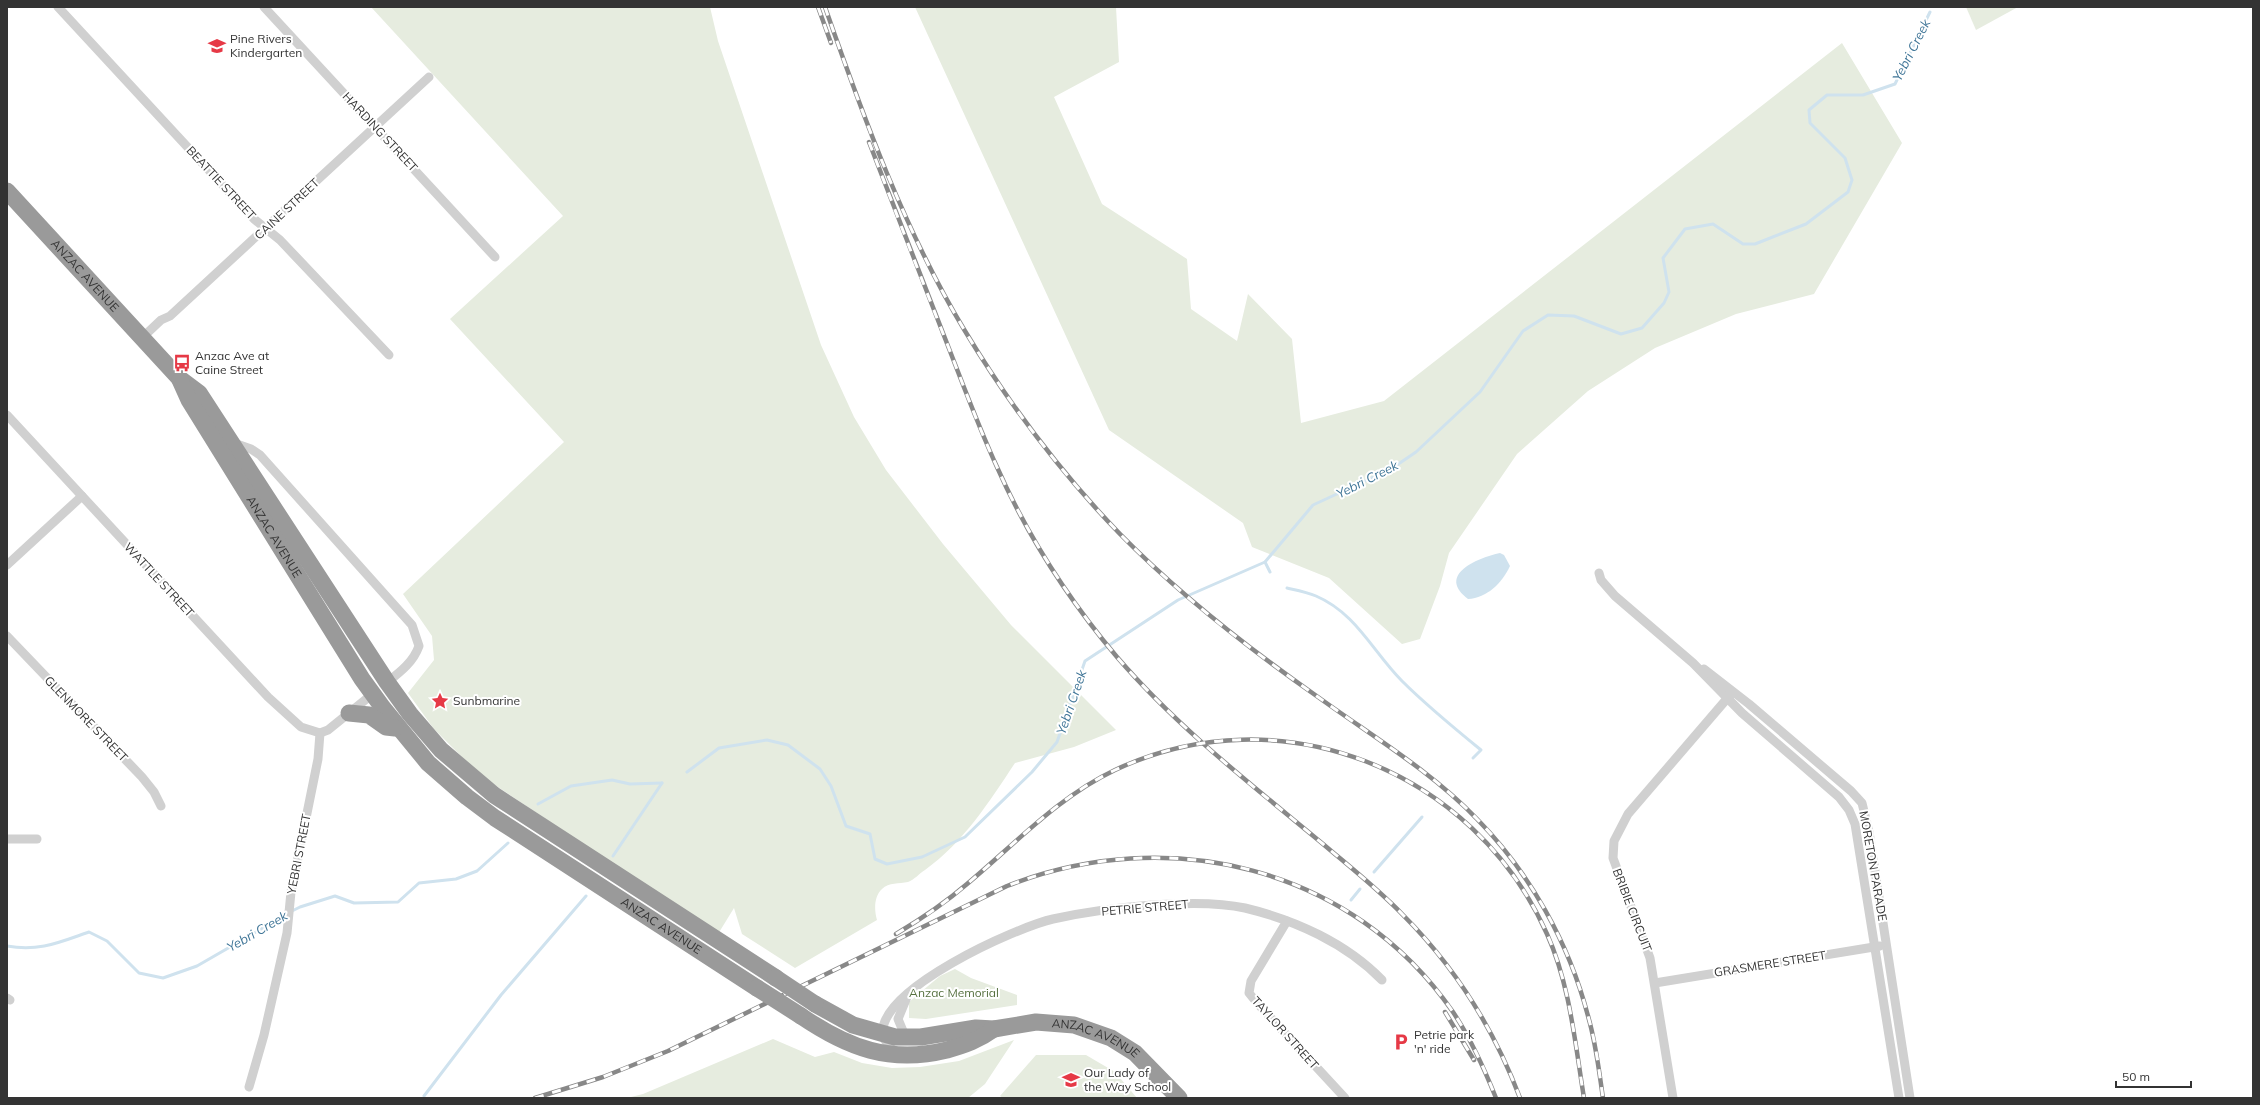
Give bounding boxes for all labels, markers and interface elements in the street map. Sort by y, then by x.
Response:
water label: Yebri Creek [1889,16,1934,84]
place label: Pine Rivers Kindergarten [230,31,302,60]
school or university icon: Pine Rivers Kindergarten [207,36,227,56]
street label: HARDING STREET [340,89,422,175]
street label: BEATTIE STREET [184,143,260,223]
street label: CAINE STREET [251,174,323,242]
street label: ANZAC AVENUE [48,236,122,315]
place label: Anzac Ave at Caine Street [195,348,269,377]
bus stop icon: Anzac Ave at Caine Street [172,353,192,373]
water label: Yebri Creek [1333,456,1401,501]
street label: ANZAC AVENUE [243,493,305,580]
street label: WATTLE STREET [121,539,198,620]
water label: Yebri Creek [1052,667,1090,736]
street label: GLENMORE STREET [42,673,132,765]
place icon: Sunbmarine [430,691,450,711]
place label: Sunbmarine [453,693,520,708]
street label: MORETON PARADE [1856,810,1891,922]
street label: YEBRI STREET [283,812,314,896]
street label: BRIBIE CIRCUIT [1610,866,1655,954]
street label: ANZAC AVENUE [618,894,705,957]
street label: PETRIE STREET [1101,896,1190,919]
water label: Yebri Creek [224,907,290,955]
street label: GRASMERE STREET [1713,947,1828,980]
park label: Anzac Memorial [909,985,999,1000]
street label: TAYLOR STREET [1249,993,1322,1073]
street label: ANZAC AVENUE [1051,1015,1143,1060]
place label: Petrie park 'n' ride [1414,1027,1475,1056]
parking icon: Petrie park 'n' ride [1391,1032,1411,1052]
scale bar [2116,1063,2191,1089]
place label: Our Lady of the Way School [1084,1065,1171,1094]
text: 50 m [2122,1069,2150,1084]
school or university icon: Our Lady of the Way School [1061,1070,1081,1090]

